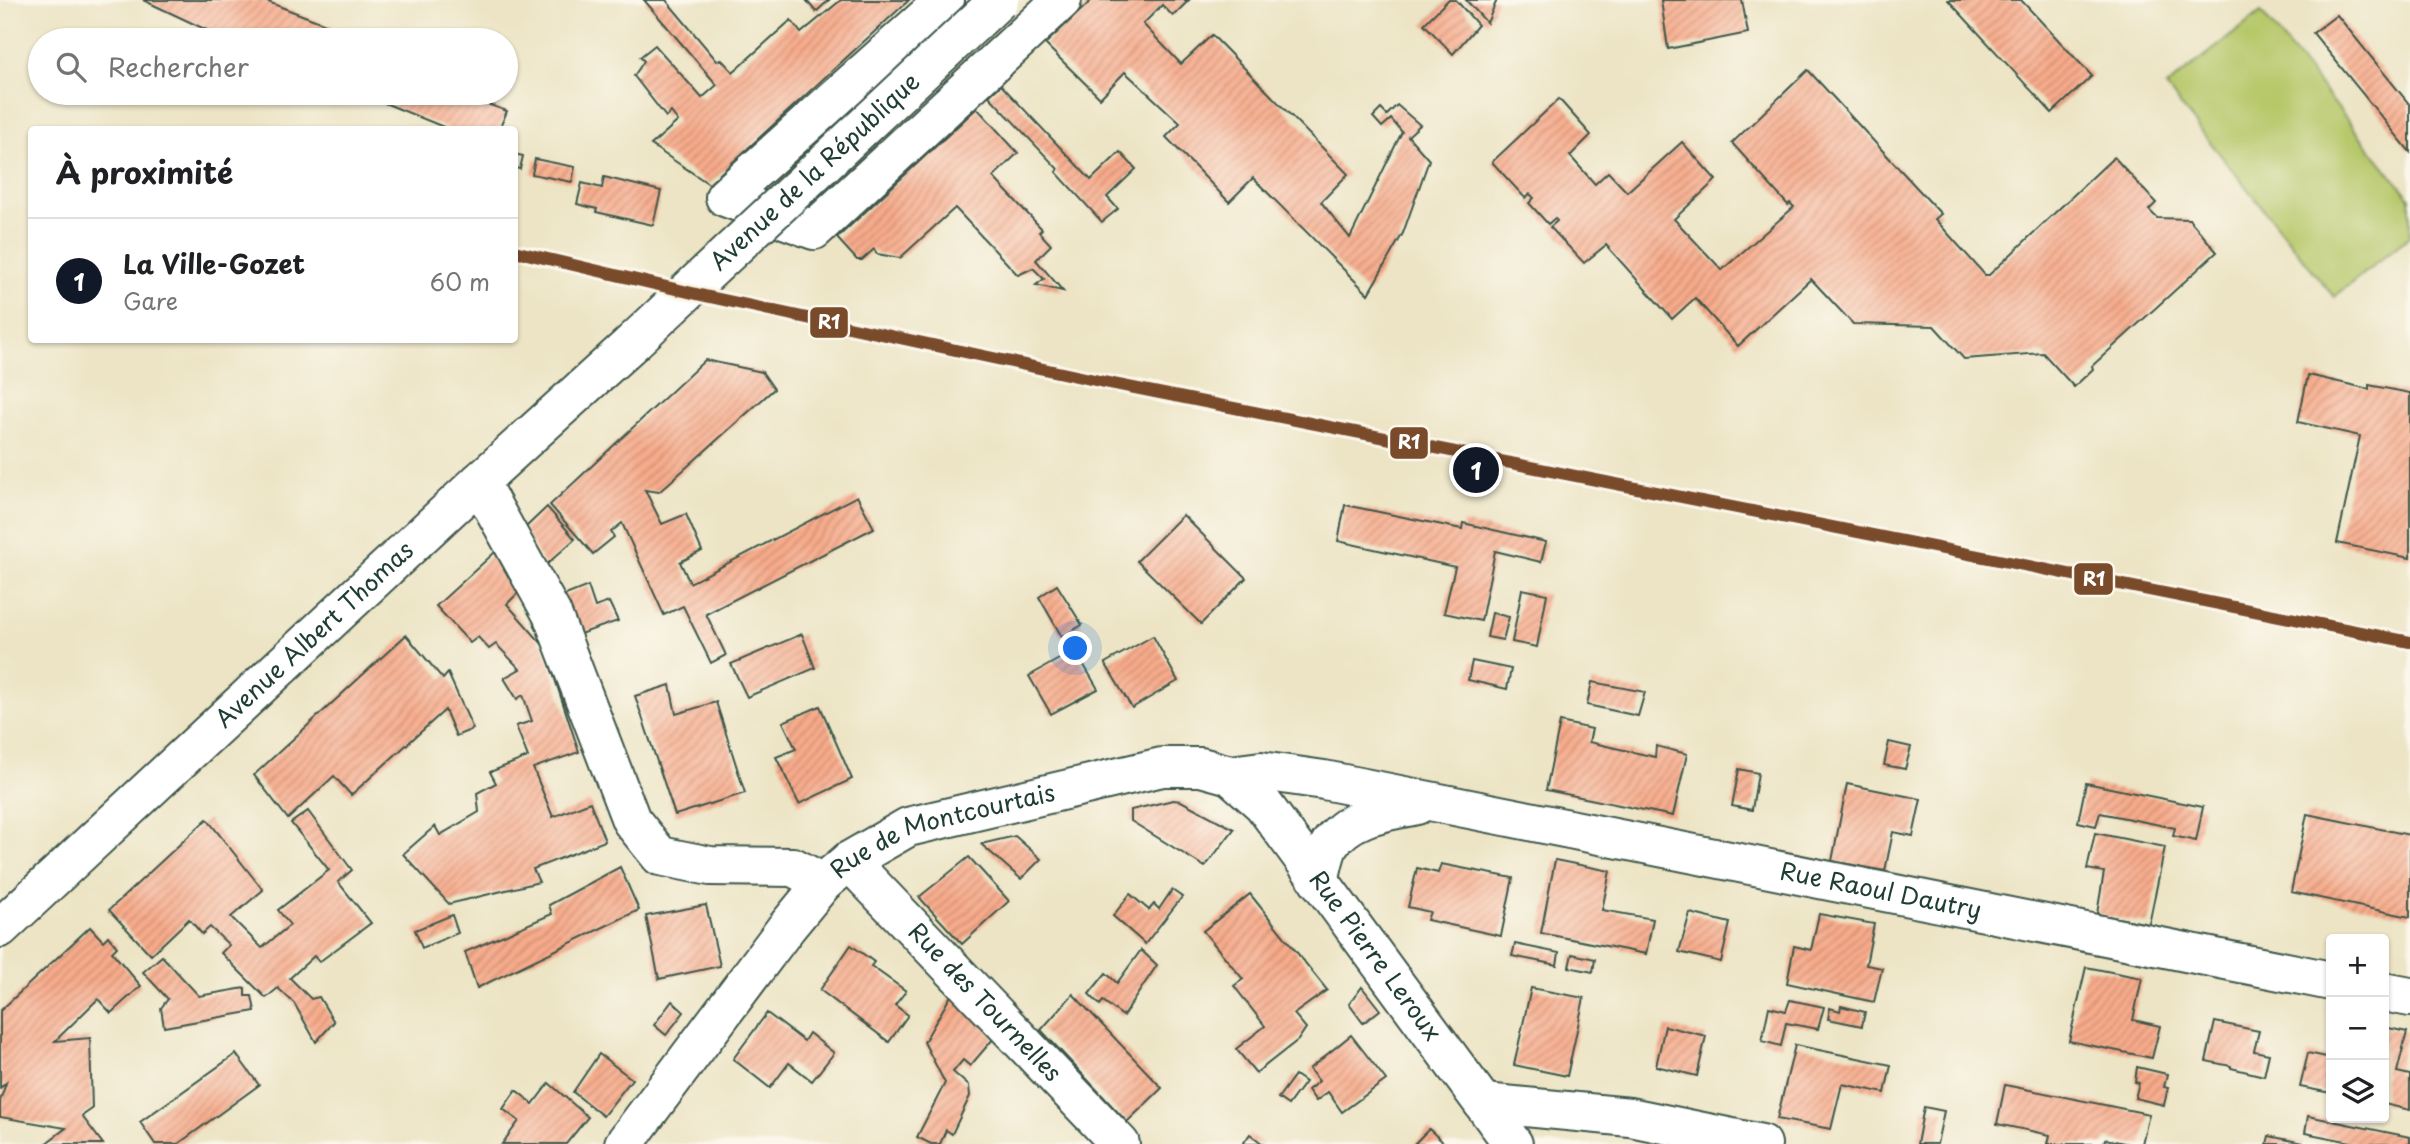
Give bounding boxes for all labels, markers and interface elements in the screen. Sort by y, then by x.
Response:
search box [28,28,518,105]
text: Rechercher [108,47,249,86]
icon: search [52,48,90,86]
street label: Avenue de la République [701,63,927,278]
text: À proximité [56,149,233,194]
text: La Ville-Gozet [123,244,305,283]
text: 1 [74,264,85,299]
text: 60 m [430,264,490,299]
text: Gare [123,283,178,318]
line badge: R1 [809,306,849,339]
text: R1 [818,307,840,335]
line badge: R1 [1389,426,1429,460]
text: R1 [1398,427,1420,455]
pin: 1 [1453,444,1499,496]
street label: Avenue Albert Thomas [206,532,421,735]
line badge: R1 [2073,562,2114,596]
text: R1 [2083,564,2105,592]
your location [1058,631,1092,665]
street label: Rue de Montcourtais [821,773,1058,886]
street label: Rue Raoul Dautry [1777,851,1985,927]
street label: Rue Pierre Leroux [1302,862,1451,1048]
street label: Rue des Tournelles [901,914,1071,1089]
map controls [2326,934,2389,1123]
button: + [2326,934,2389,997]
button: − [2326,997,2389,1060]
button: layers [2326,1060,2389,1123]

